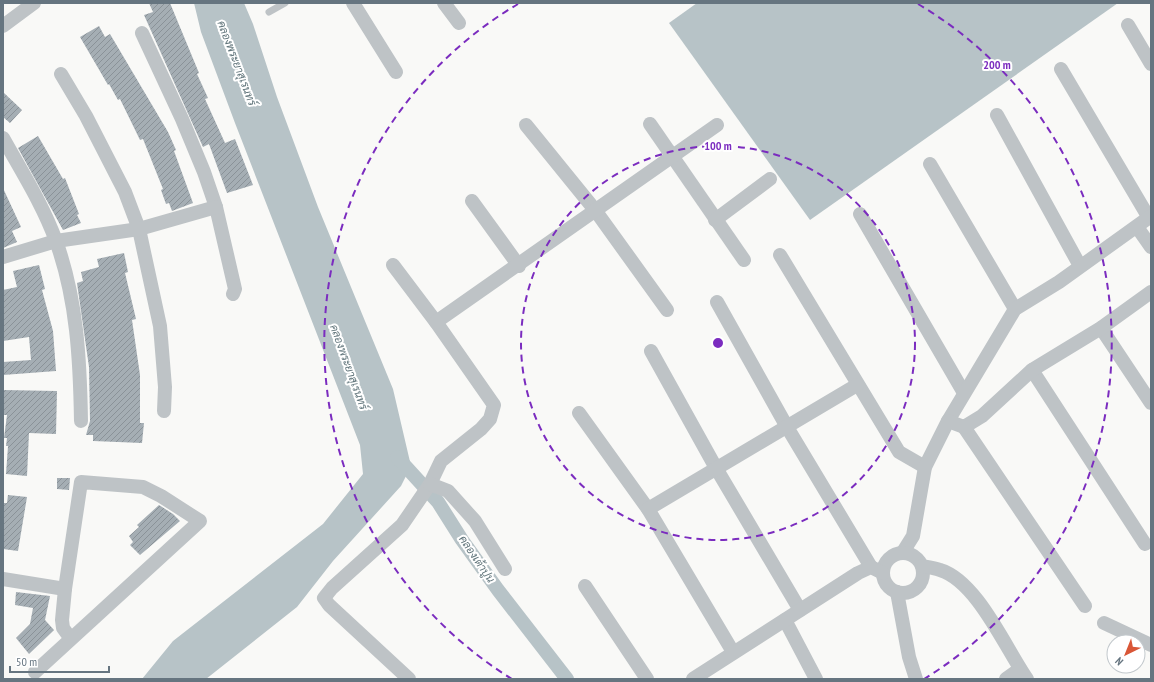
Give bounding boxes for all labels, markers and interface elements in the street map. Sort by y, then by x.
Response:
water label: คลองพระยาสุเรนทร์ [212,18,261,110]
text: 200 m [983,57,1011,72]
text: 100 m [704,138,732,153]
water label: คลองพระยาสุเรนทร์ [325,322,373,414]
centre of rings [711,336,725,350]
water label: คลองเต้าปูน [455,533,498,586]
north arrow [1106,634,1146,674]
scale bar [10,648,109,674]
text: 50 m [16,654,37,669]
text: N [1112,654,1126,668]

